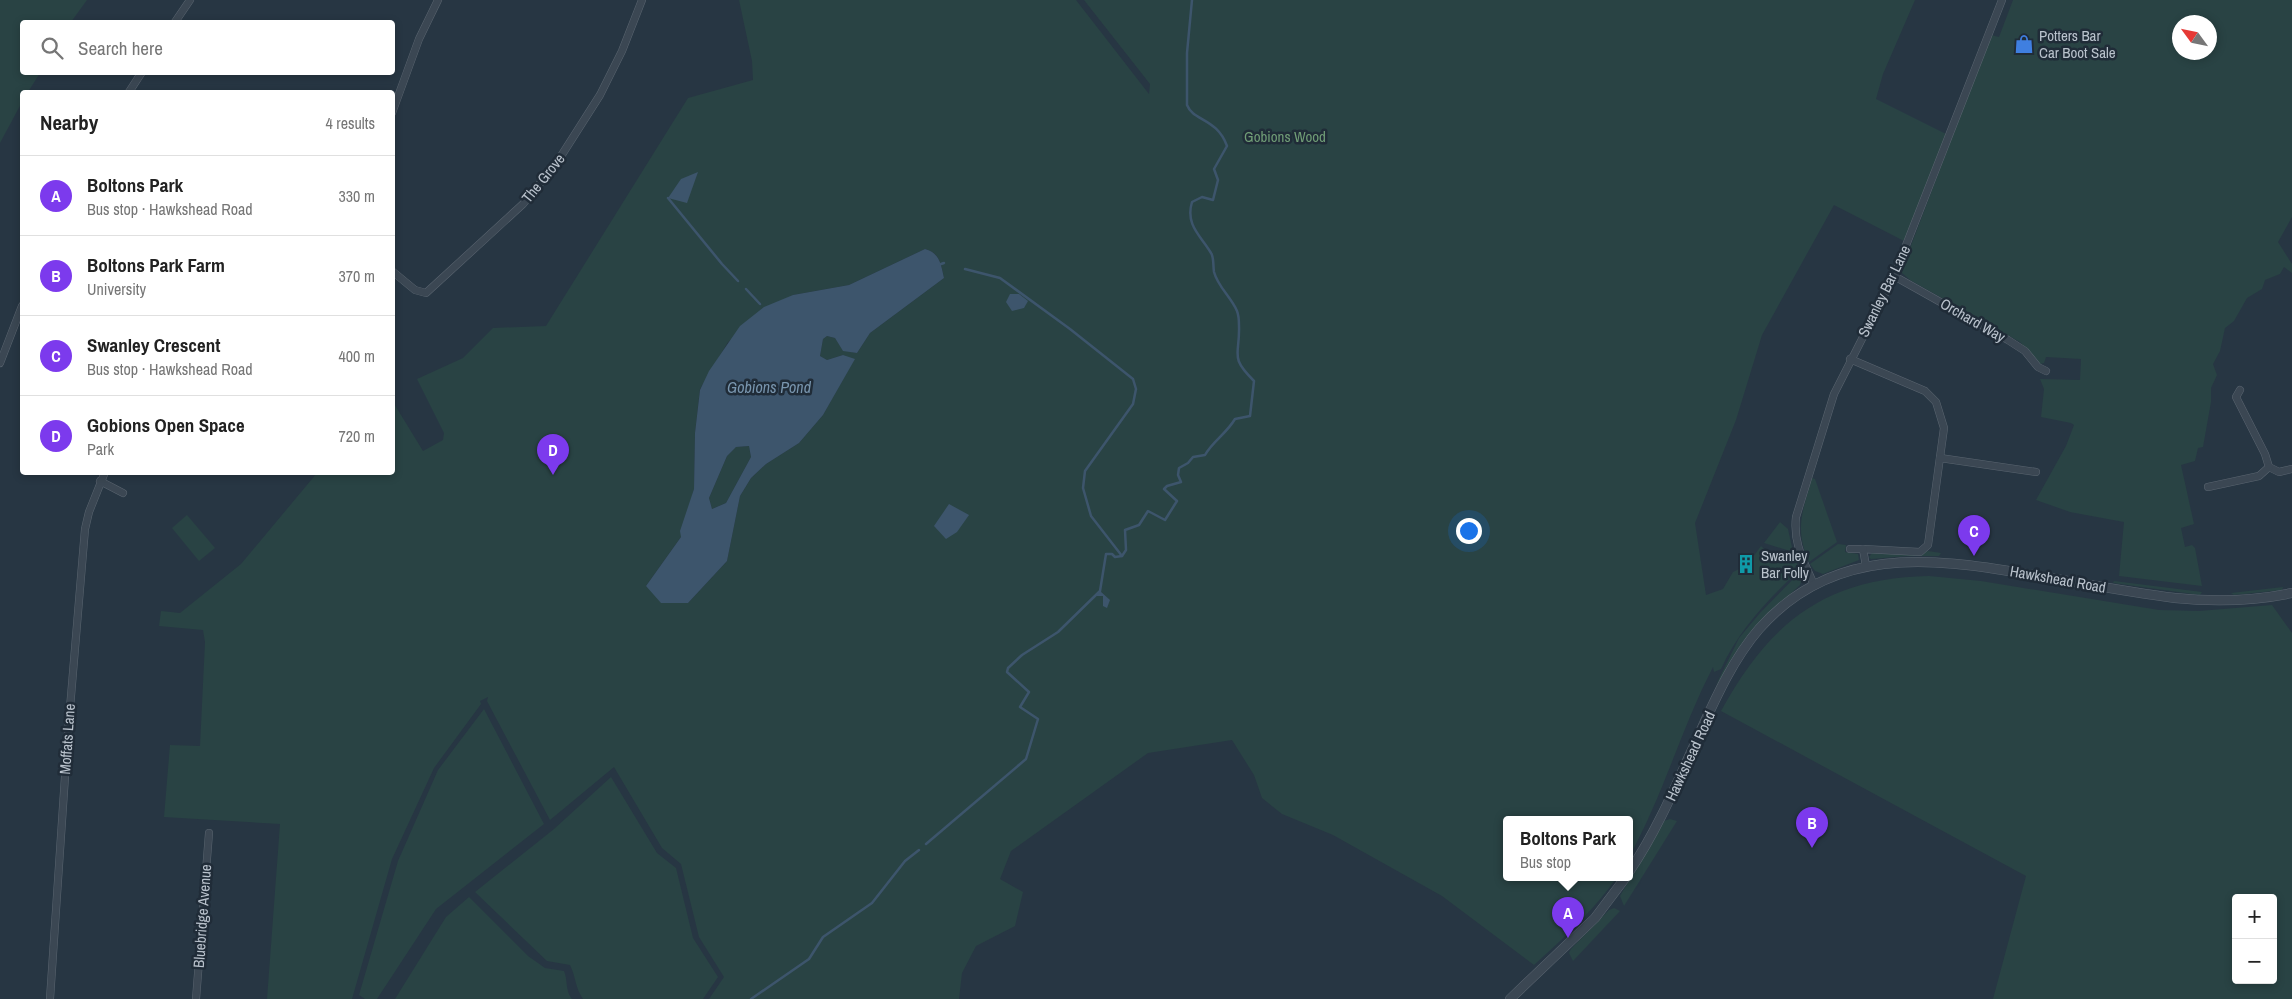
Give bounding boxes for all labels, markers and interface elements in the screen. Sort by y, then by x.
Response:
north arrow [2172,15,2217,60]
search box [20,20,395,75]
place label: Potters Bar Car Boot Sale [2039,25,2116,63]
shop icon: Potters Bar Car Boot Sale [2013,33,2035,55]
icon: search [38,34,66,62]
text: Search here [78,35,163,61]
text: Nearby [40,108,98,137]
text: 4 results [325,112,375,134]
park label: Gobions Wood [1244,126,1326,147]
street label: The Grove [517,149,570,207]
text: Boltons Park [87,172,183,198]
text: A [51,185,61,207]
text: 330 m [339,185,375,207]
text: Bus stop · Hawkshead Road [87,198,253,220]
street label: Swanley Bar Lane [1853,241,1915,340]
text: Boltons Park Farm [87,252,225,278]
text: B [51,265,61,287]
text: 370 m [339,265,375,287]
text: University [87,278,146,300]
street label: Orchard Way [1937,293,2010,348]
text: Swanley Crescent [87,332,220,358]
text: C [51,345,61,367]
text: 400 m [339,345,375,367]
text: Bus stop · Hawkshead Road [87,358,253,380]
water label: Gobions Pond [727,376,812,398]
text: Gobions Open Space [87,412,245,438]
text: D [51,425,61,447]
text: 720 m [339,425,375,447]
pin: D [537,434,569,475]
text: Park [87,438,114,460]
pin: C [1958,515,1990,556]
your location [1456,518,1482,544]
place label: Swanley Bar Folly [1761,545,1810,583]
building icon: Swanley Bar Folly [1735,553,1757,575]
street label: Hawkshead Road [2008,560,2108,598]
street label: Moffats Lane [54,703,80,775]
street label: Hawkshead Road [1660,708,1720,804]
pin: B [1796,807,1828,848]
popup [1503,816,1633,881]
text: Boltons Park [1520,825,1616,851]
text: Bus stop [1520,851,1571,873]
street label: Bluebridge Avenue [188,863,216,968]
map controls [2232,894,2277,984]
button: + [2232,894,2277,939]
pin: A [1552,897,1584,938]
button: − [2232,939,2277,984]

